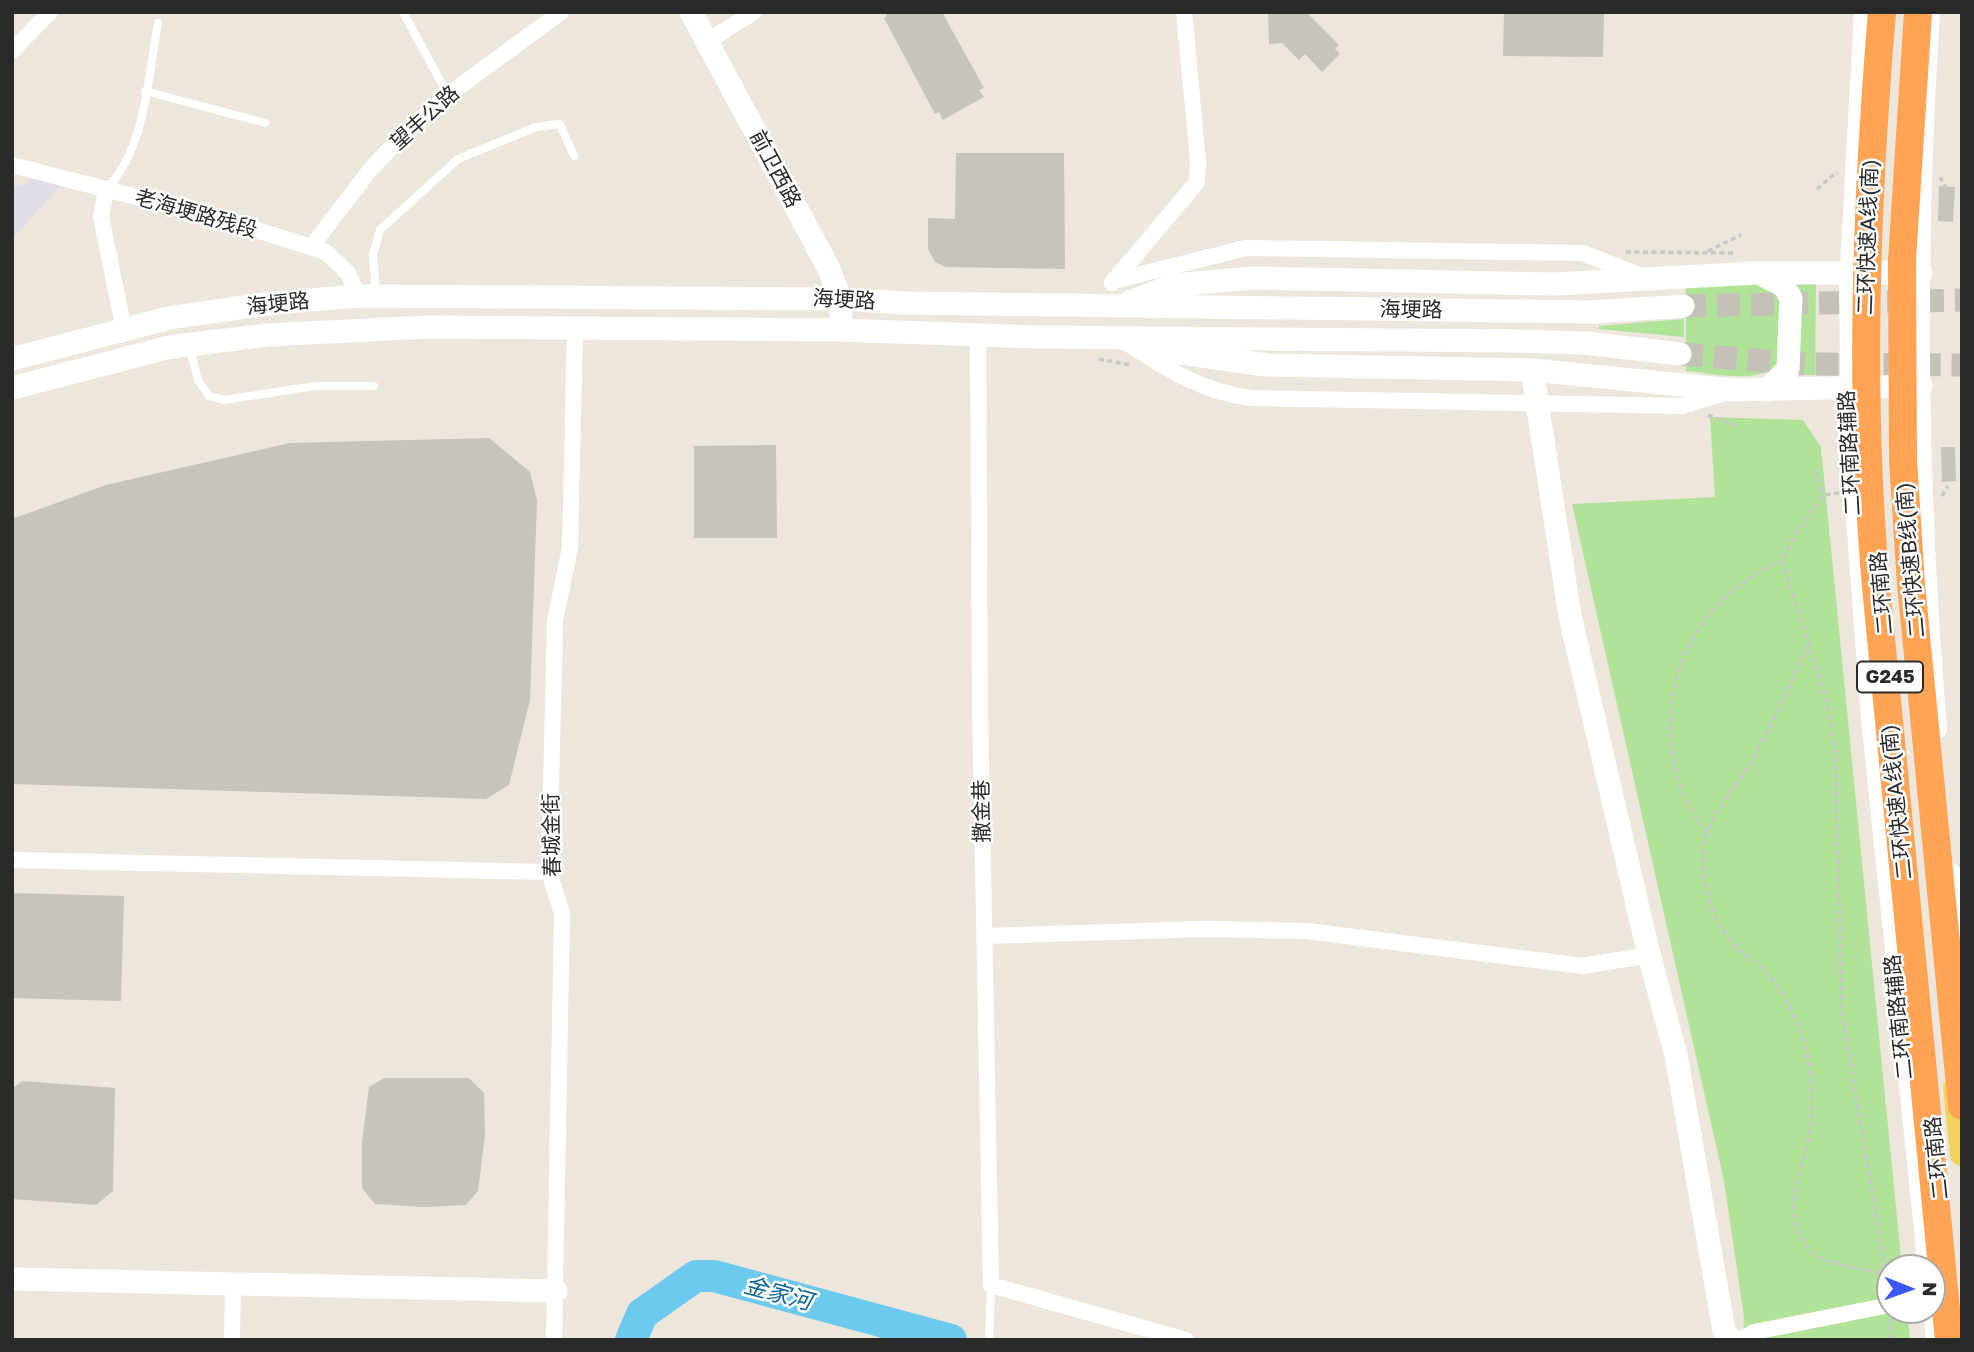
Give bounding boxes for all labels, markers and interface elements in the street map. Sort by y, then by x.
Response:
street label: 望丰公路 [385,81,465,155]
street label: 前卫西路 [744,126,806,212]
street label: 二环快速A线(南) [1853,159,1883,315]
street label: 老海埂路残段 [132,185,260,243]
street label: 海埂路 [812,286,876,314]
street label: 海埂路 [245,288,311,320]
street label: 海埂路 [1379,297,1443,323]
street label: 二环南路辅路 [1834,389,1866,517]
street label: 二环快速B线(南) [1892,481,1930,639]
street label: 二环南路 [1866,550,1898,636]
road number: G245 [1857,662,1923,692]
street label: 二环快速A线(南) [1876,723,1918,881]
street label: 撒金巷 [969,779,995,843]
street label: 春城金街 [539,793,565,877]
street label: 二环南路辅路 [1880,953,1918,1081]
street label: 二环南路 [1920,1115,1954,1201]
north arrow [1876,1254,1946,1324]
water label: 金家河 [741,1272,815,1316]
text: N [1919,1282,1942,1297]

